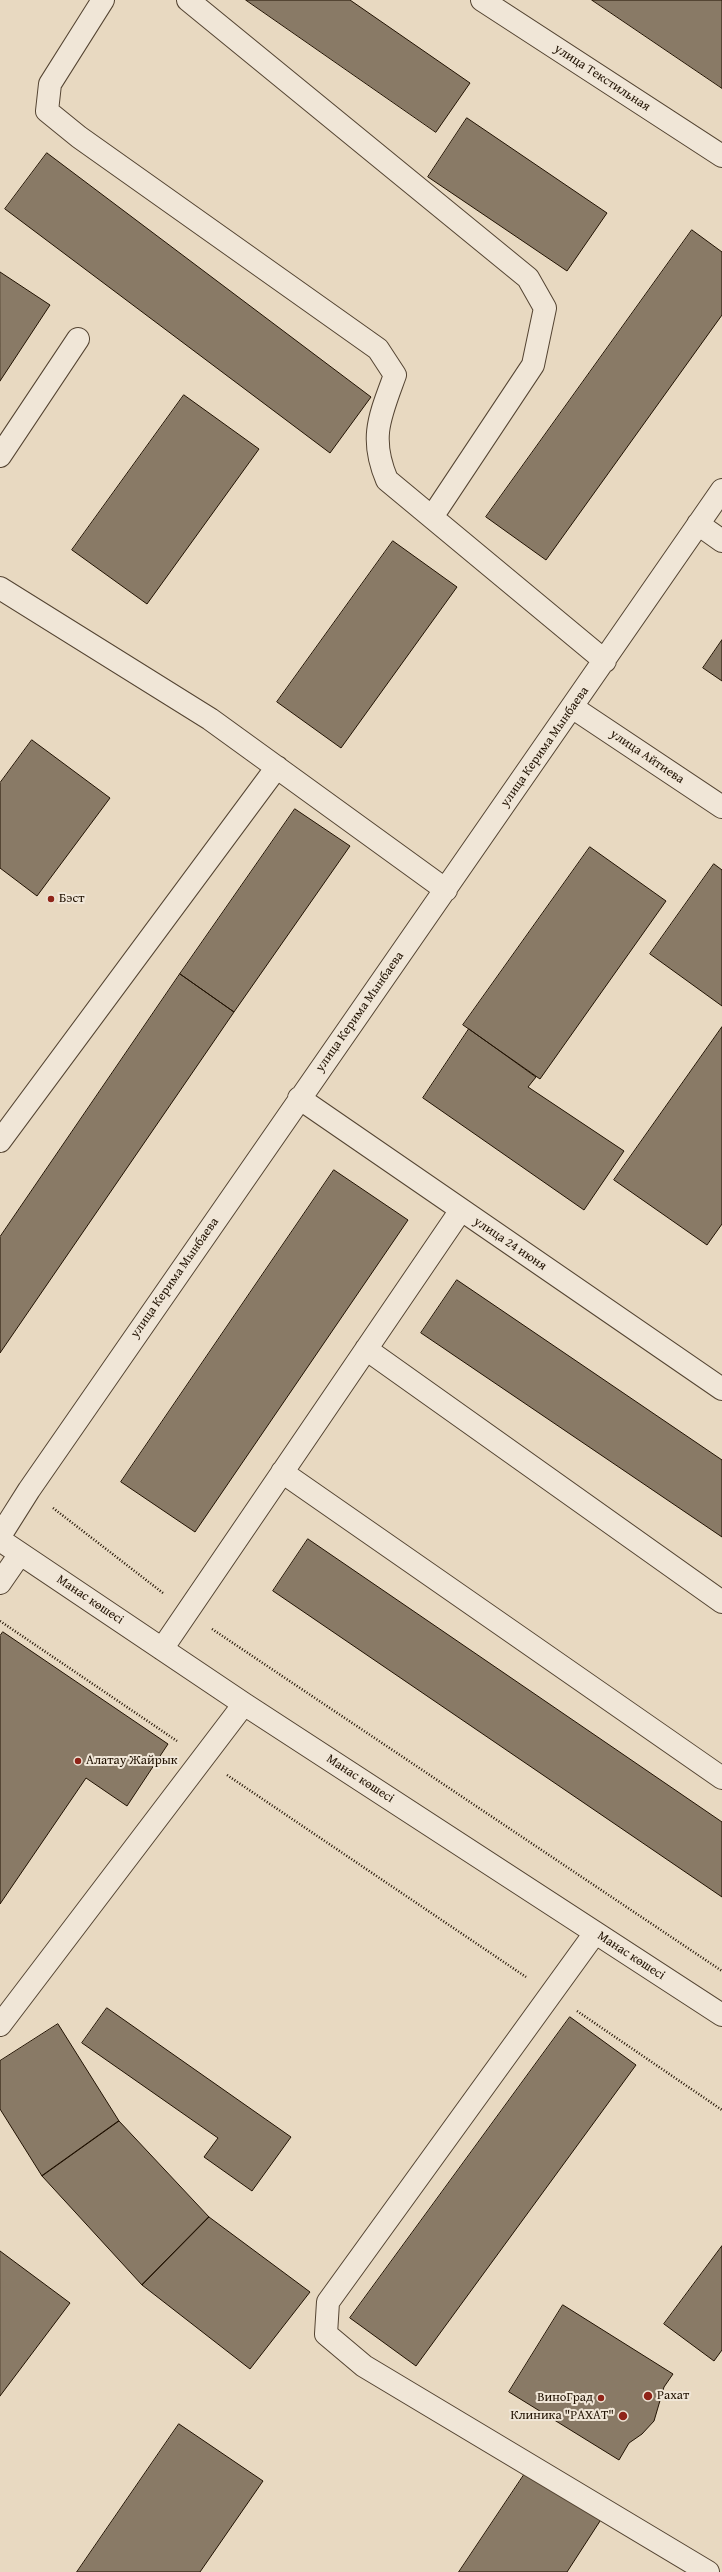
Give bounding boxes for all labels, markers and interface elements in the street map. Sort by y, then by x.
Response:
street label: улица Текстильная [551,41,653,115]
street label: улица Керима Мынбаева [497,684,593,810]
street label: улица Айтиева [607,726,687,788]
place label: Бэст [59,891,85,907]
marker: Бэст [46,894,56,904]
street label: улица Керима Мынбаева [312,949,408,1075]
street label: улица 24 июня [471,1214,549,1274]
street label: улица Керима Мынбаева [127,1215,223,1341]
street label: Манас көшесі [53,1572,127,1628]
street label: Манас көшесі [323,1751,397,1807]
place label: Алатау Жайрык [86,1753,178,1769]
marker: Алатау Жайрык [73,1756,83,1766]
street label: Манас көшесі [594,1928,668,1984]
place label: Рахат [657,2388,689,2404]
place label: ВиноГрад [537,2390,593,2406]
marker: Рахат [642,2390,654,2402]
marker: ВиноГрад [596,2393,606,2403]
place label: Клиника "РАХАТ" [510,2408,614,2424]
marker: Клиника "РАХАТ" [617,2410,629,2422]

